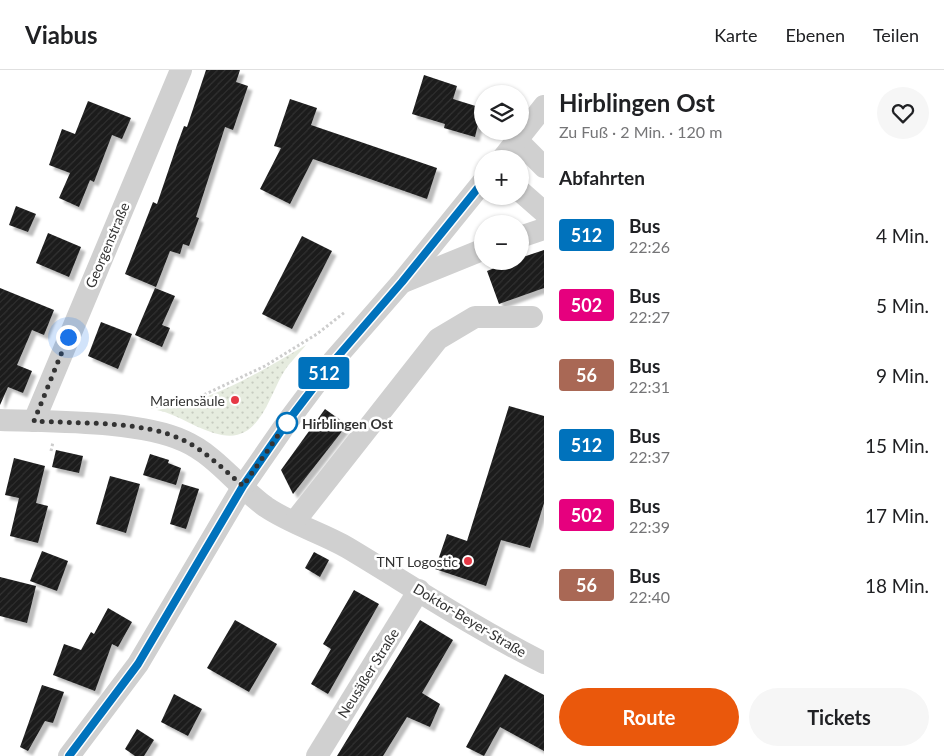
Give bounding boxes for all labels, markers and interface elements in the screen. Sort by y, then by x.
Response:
text: Viabus [25,20,98,49]
text: Karte [714,24,757,46]
text: Ebenen [785,24,845,46]
text: Teilen [873,24,919,46]
map controls [474,85,529,270]
button: layers [474,85,529,140]
button: heart [877,87,929,139]
text: Hirblingen Ost [559,88,715,117]
text: Zu Fuß · 2 Min. · 120 m [559,122,722,141]
button: + [474,150,529,205]
text: Abfahrten [559,166,645,189]
street label: Georgenstraße [81,200,133,290]
text: Bus [629,214,660,237]
button: − [474,215,529,270]
text: 512 [571,224,602,246]
text: 4 Min. [876,224,929,247]
text: 22:26 [629,237,670,256]
text: Bus [629,284,660,307]
text: 502 [571,294,602,316]
text: 5 Min. [876,294,929,317]
text: 22:27 [629,307,670,326]
your location [56,325,81,350]
text: Bus [629,354,660,377]
line badge: 512 [295,357,353,389]
text: 512 [308,362,340,384]
text: 56 [576,364,597,386]
text: 9 Min. [876,364,929,387]
text: 22:31 [629,377,670,396]
place label: Mariensäule [150,392,225,409]
marker: Mariensäule [229,394,241,406]
marker: Hirblingen Ost [276,412,298,434]
place label: Hirblingen Ost [302,415,394,432]
text: Bus [629,424,660,447]
text: 512 [571,434,602,456]
text: 15 Min. [865,434,929,457]
text: 22:37 [629,447,670,466]
text: Bus [629,494,660,517]
text: 502 [571,504,602,526]
text: 17 Min. [865,504,929,527]
text: 22:39 [629,517,670,536]
place label: TNT Logostic [377,553,458,570]
marker: TNT Logostic [462,555,474,567]
text: Bus [629,564,660,587]
text: 56 [576,574,597,596]
text: 18 Min. [865,574,929,597]
street label: Doktor-Beyer-Straße [410,580,530,660]
text: 22:40 [629,587,670,606]
street label: Neusäßer Straße [334,625,402,721]
button: Route [559,688,739,746]
button: Tickets [749,688,929,746]

